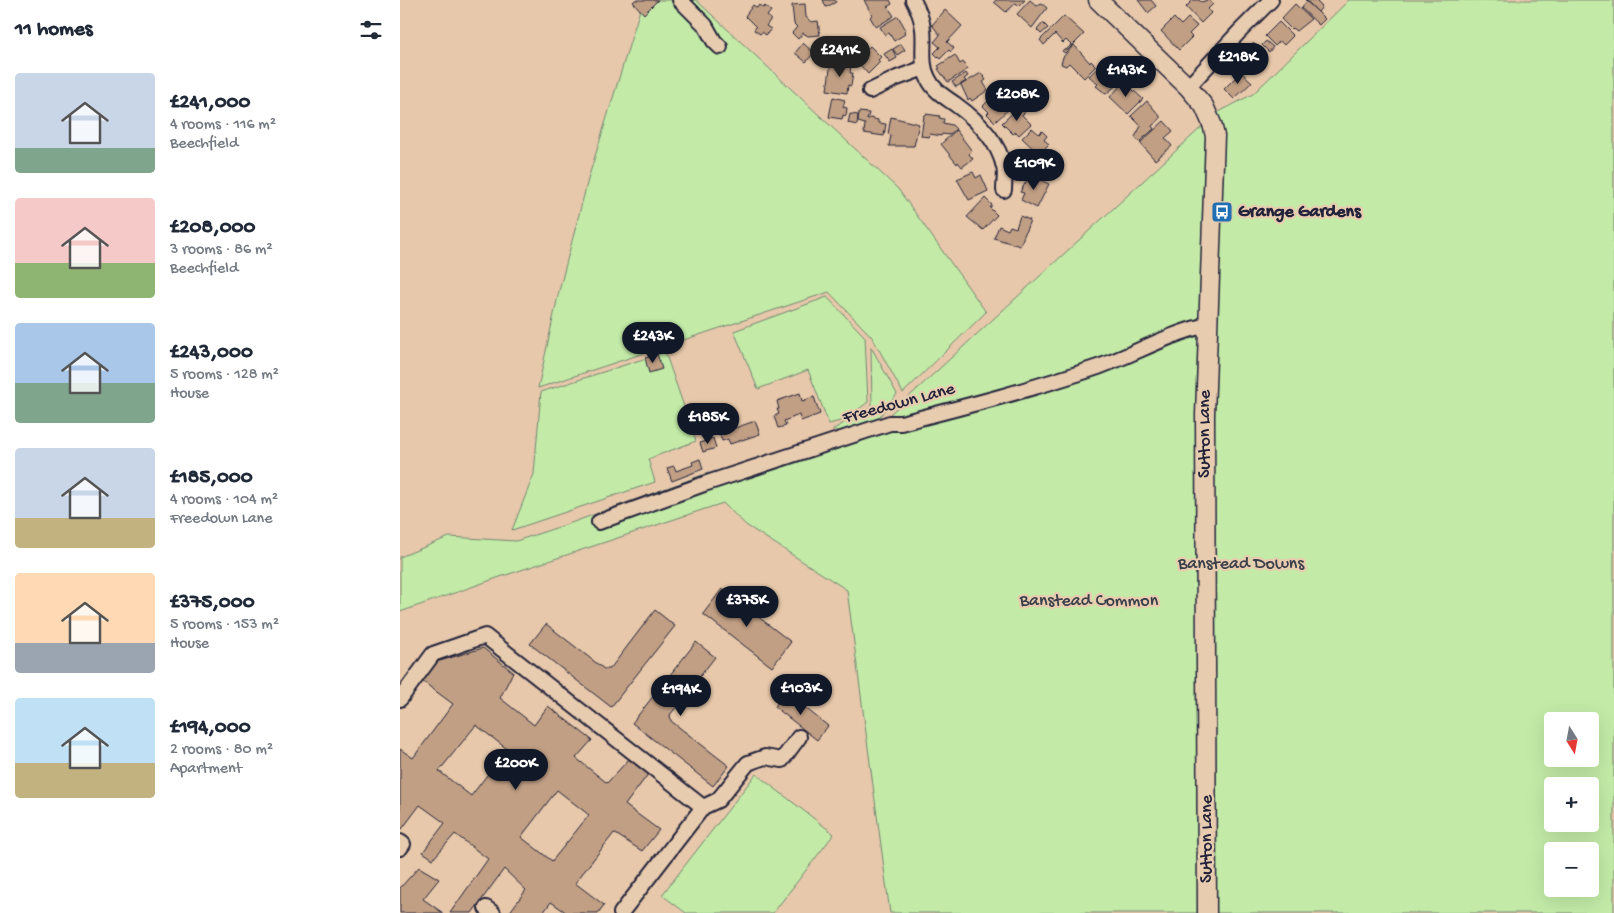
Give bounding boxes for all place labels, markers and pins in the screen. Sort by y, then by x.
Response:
pin: £241K [805,36,875,78]
pin: £218K [1203,42,1273,85]
pin: £143K [1091,56,1161,98]
pin: £208K [982,80,1052,122]
pin: £109K [999,148,1069,191]
bus stop icon: Grange Gardens [1210,200,1234,224]
place label: Grange Gardens [1238,202,1362,223]
pin: £243K [618,322,688,364]
pin: £185K [673,402,743,445]
pin: £375K [712,586,782,628]
pin: £194K [646,674,716,717]
pin: £103K [766,674,836,716]
pin: £200K [481,748,551,791]

